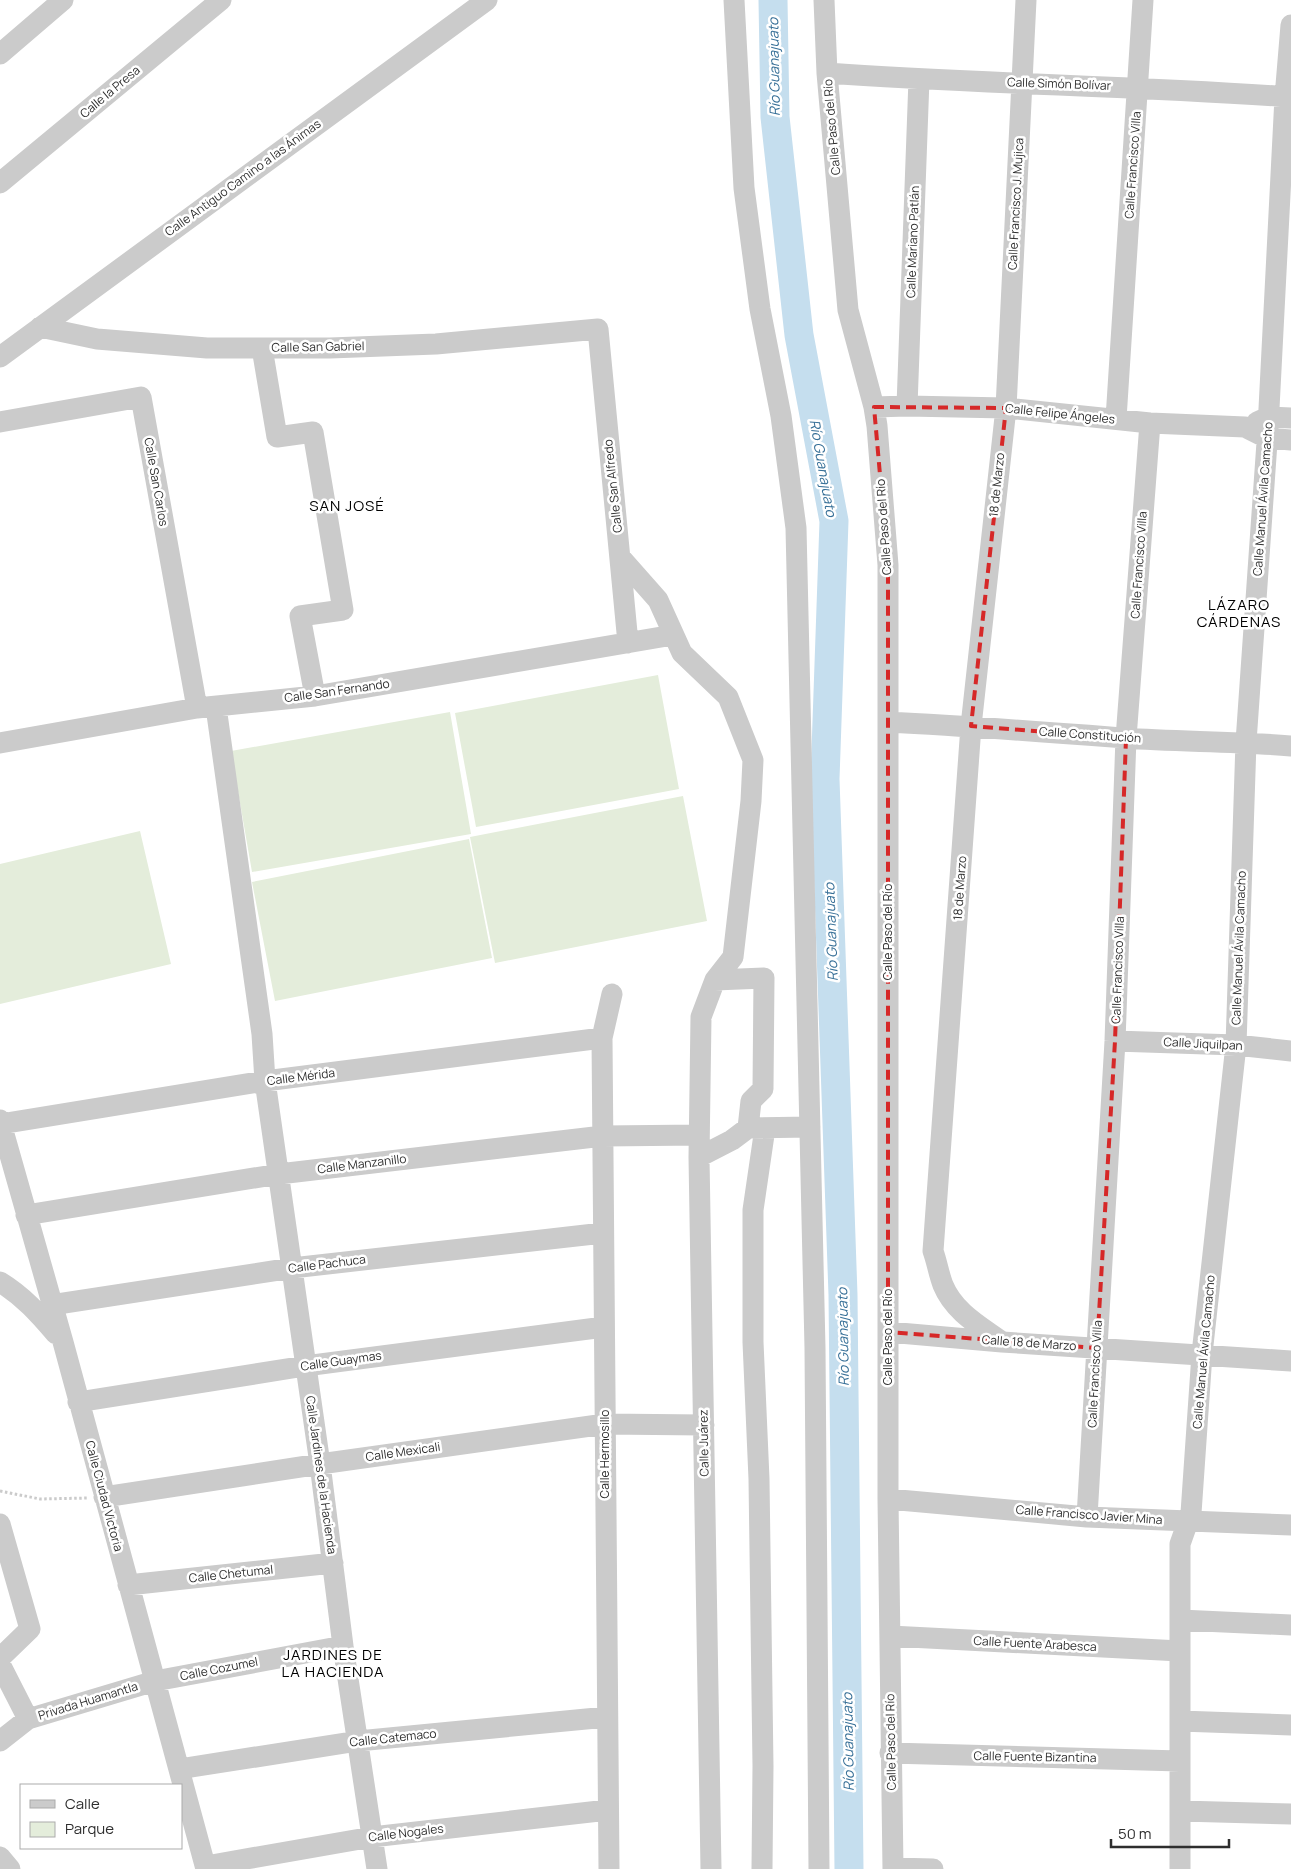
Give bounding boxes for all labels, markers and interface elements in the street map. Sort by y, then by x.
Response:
water label: Río Guanajuato [763,17,784,116]
street label: Calle la Presa [76,61,143,122]
street label: Calle Simón Bolívar [1007,73,1112,94]
street label: Calle Paso del Río [819,78,844,176]
street label: Calle Francisco Villa [1120,111,1145,219]
street label: Calle Antiguo Camino a las Ánimas [161,115,324,240]
street label: Calle Francisco J. Mujica [1004,137,1027,271]
street label: Calle Mariano Patlán [902,185,923,298]
street label: Calle San Gabriel [271,337,365,356]
street label: Calle Felipe Ángeles [1004,399,1116,428]
water label: Río Guanajuato [806,418,842,519]
street label: Calle Manuel Ávila Camacho [1249,421,1276,577]
street label: Calle San Carlos [140,436,173,528]
street label: Calle San Alfredo [599,438,626,534]
street label: 18 de Marzo [985,452,1008,518]
street label: Calle Paso del Río [872,478,895,576]
district label: SAN JOSÉ [309,495,385,516]
street label: Calle Francisco Villa [1126,511,1151,619]
district label: LÁZARO CÁRDENAS [1197,594,1281,632]
street label: Calle San Fernando [283,675,391,706]
street label: Calle Constitución [1038,722,1142,747]
street label: 18 de Marzo [949,855,970,921]
street label: Calle Manuel Ávila Camacho [1227,871,1250,1025]
water label: Río Guanajuato [819,882,842,982]
street label: Calle Paso del Río [879,884,896,980]
street label: Calle Francisco Villa [1107,916,1128,1024]
street label: Calle Jiquilpan [1163,1033,1243,1054]
street label: Calle Mérida [266,1064,336,1089]
street label: Calle Manzanillo [317,1150,407,1177]
street label: Calle Pachuca [287,1250,367,1277]
street label: Calle Manuel Ávila Camacho [1188,1274,1219,1430]
water label: Río Guanajuato [832,1287,853,1386]
street label: Calle Paso del Río [879,1289,896,1385]
street label: Calle Francisco Villa [1083,1320,1106,1428]
street label: Calle 18 de Marzo [981,1331,1077,1354]
street label: Calle Guaymas [299,1346,383,1375]
street label: Calle Jardines de la Hacienda [302,1395,341,1555]
street label: Calle Juárez [694,1409,713,1477]
street label: Calle Hermosillo [596,1410,613,1498]
street label: Calle Mexicali [365,1438,441,1465]
street label: Calle Ciudad Victoria [82,1439,127,1553]
street label: Calle Francisco Javier Mina [1015,1501,1163,1528]
street label: Calle Chetumal [188,1561,274,1586]
street label: Calle Fuente Arabesca [973,1632,1097,1655]
district label: JARDINES DE LA HACIENDA [282,1644,384,1682]
street label: Calle Cozumel [178,1653,259,1684]
street label: Privada Huamantla [36,1677,140,1724]
water label: Río Guanajuato [837,1692,858,1791]
street label: Calle Paso del Río [881,1694,900,1790]
street label: Calle Catemaco [349,1724,437,1751]
street label: Calle Fuente Bizantina [974,1747,1097,1766]
legend [20,1784,182,1849]
text: Calle [65,1793,100,1814]
scale bar [1111,1816,1228,1848]
text: Parque [65,1818,114,1839]
street label: Calle Nogales [367,1819,444,1846]
text: 50 m [1118,1823,1152,1844]

